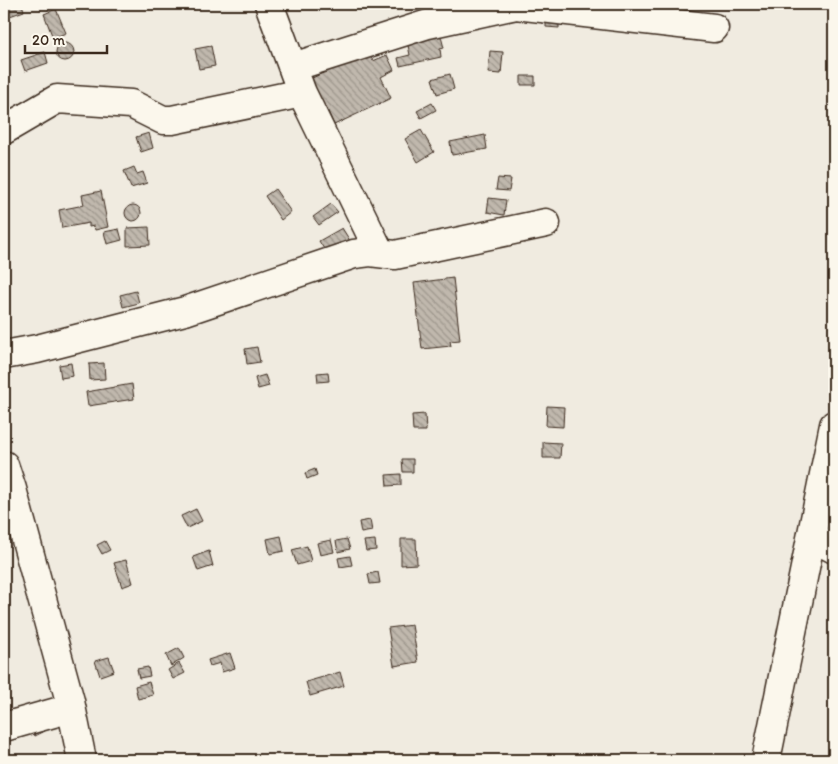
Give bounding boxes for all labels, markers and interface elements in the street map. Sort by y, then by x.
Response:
scale bar [25,22,108,54]
text: 20 m [32,31,66,49]

